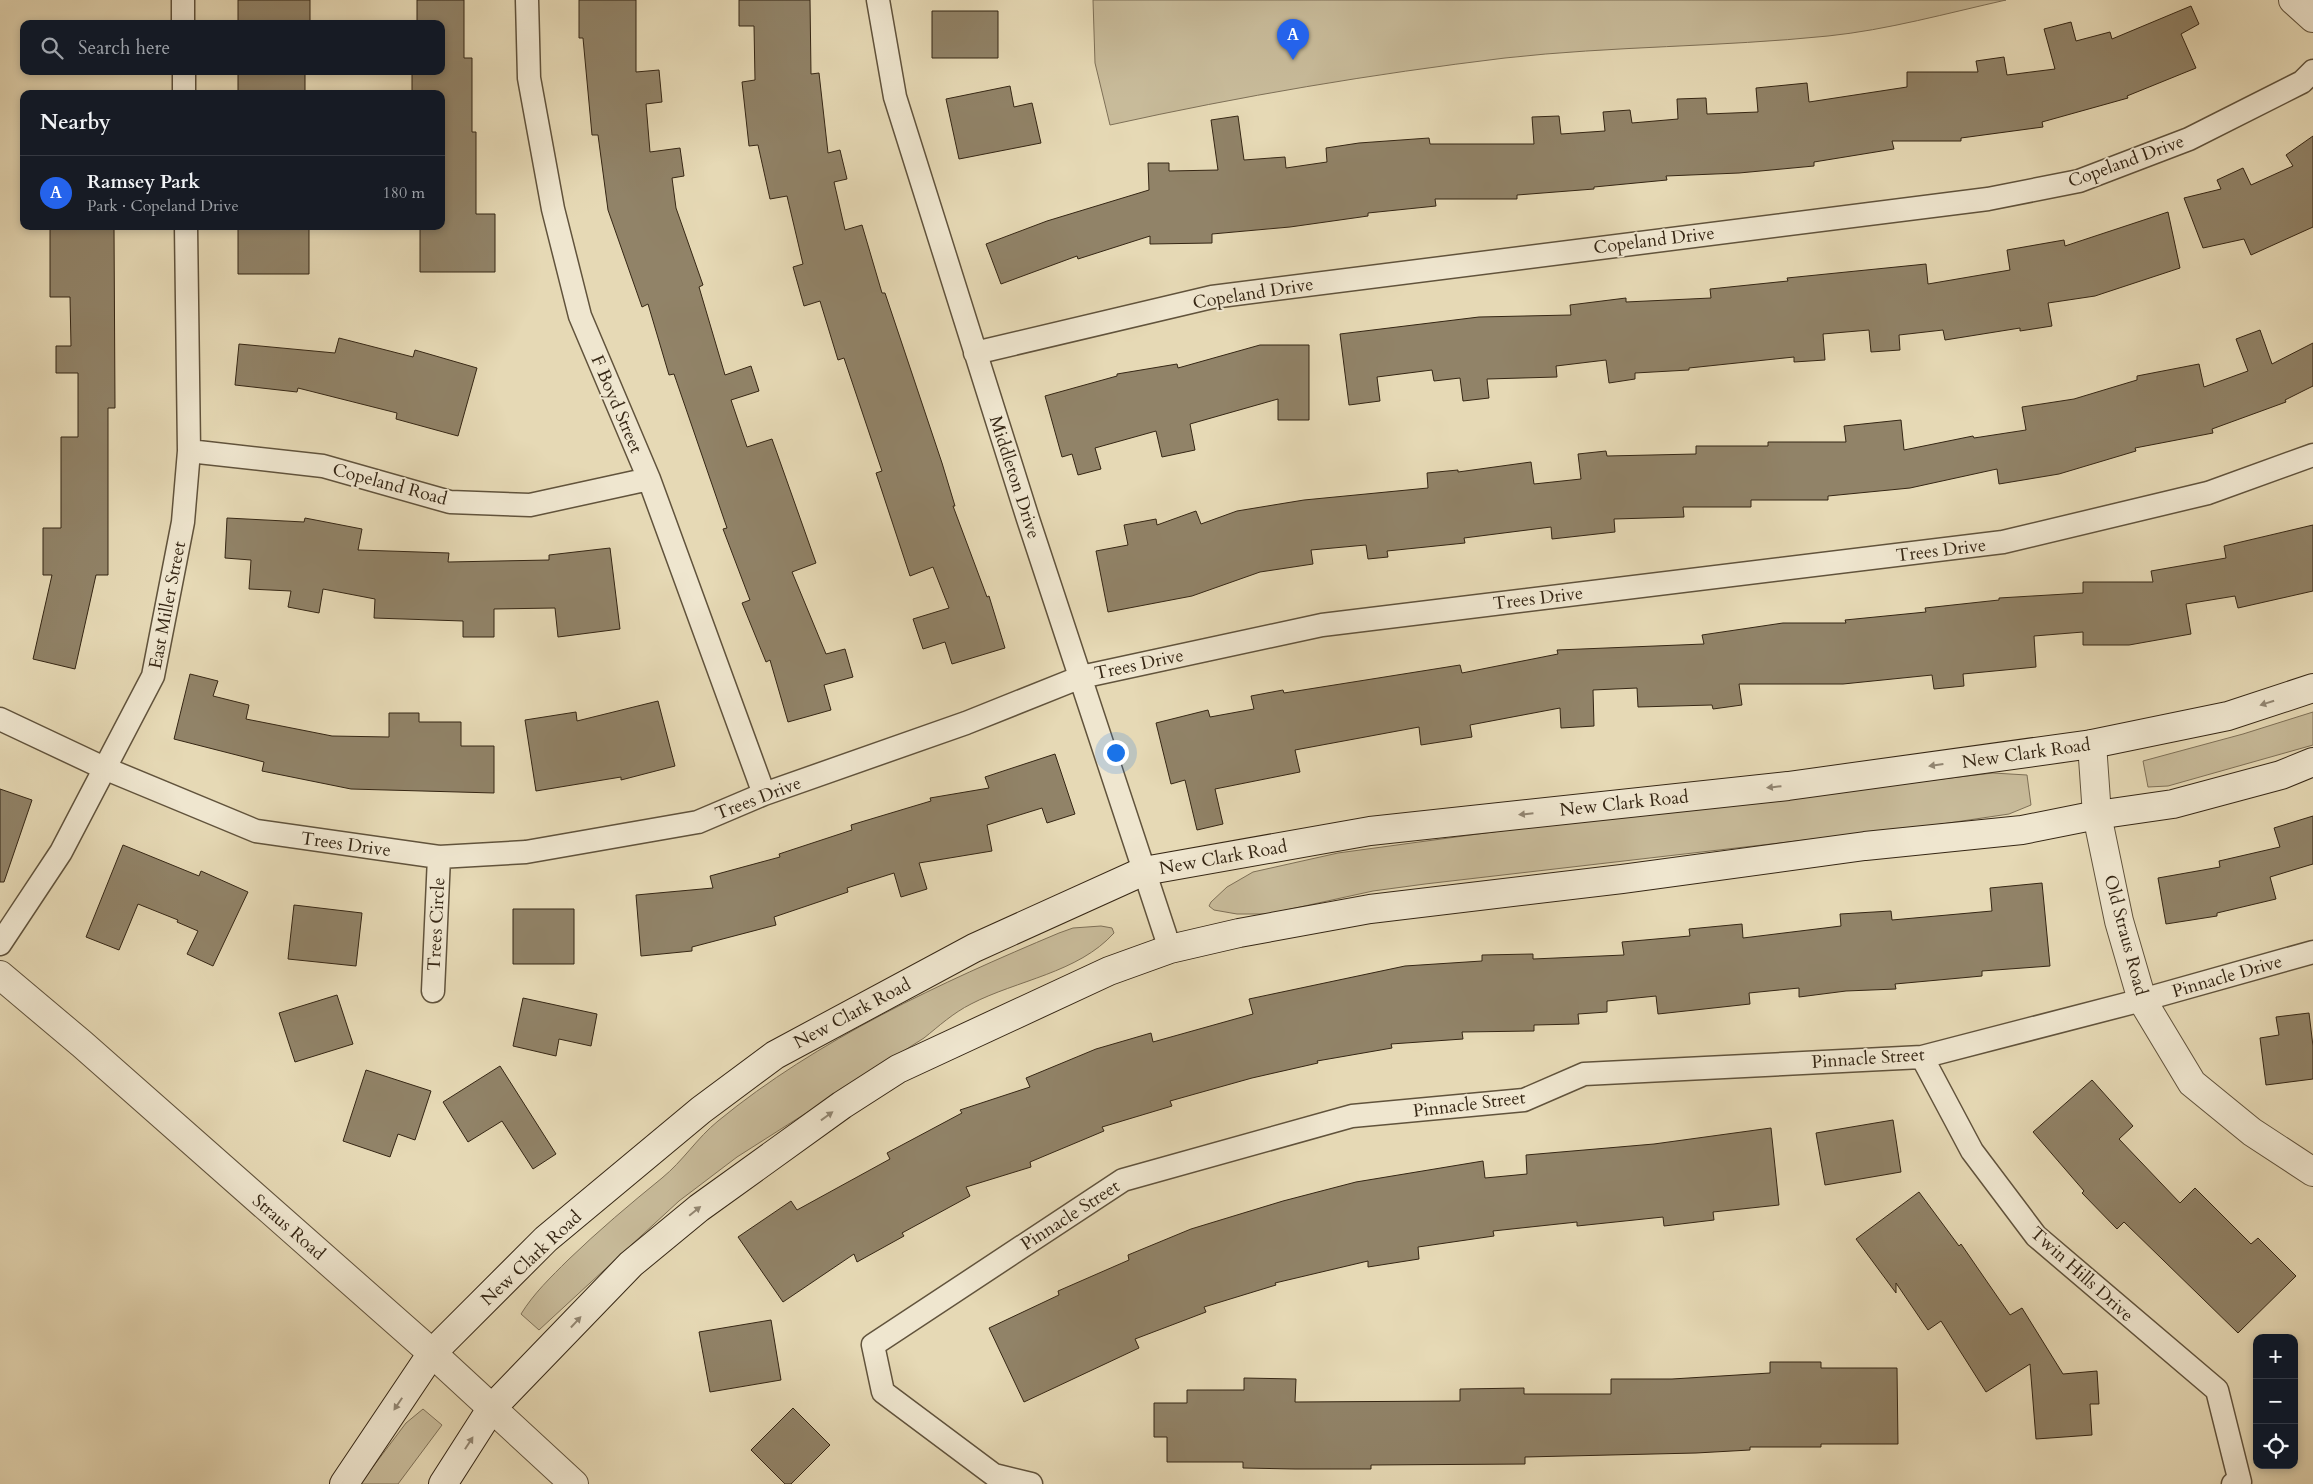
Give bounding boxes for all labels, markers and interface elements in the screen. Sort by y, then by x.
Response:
pin: A [1277,19,1309,60]
search box [20,20,445,75]
icon: search [38,34,66,62]
text: Search here [78,35,170,61]
text: Nearby [40,108,111,137]
street label: Copeland Drive [2065,129,2188,194]
text: Ramsey Park [87,169,200,195]
text: A [50,182,62,204]
text: 180 m [383,182,425,204]
text: Park · Copeland Drive [87,195,239,217]
street label: Copeland Drive [1592,221,1716,260]
street label: Copeland Drive [1191,272,1315,315]
street label: F Boyd Street [585,351,649,457]
street label: Middleton Drive [983,412,1046,542]
street label: Copeland Road [330,457,450,512]
street label: Trees Drive [1895,533,1988,568]
street label: East Miller Street [143,539,192,671]
street label: Trees Drive [1492,581,1585,616]
street label: Trees Drive [1092,643,1186,686]
one-way arrow [2259,700,2274,708]
street label: New Clark Road [1960,732,2092,775]
your location [1103,740,1129,766]
one-way arrow [1927,762,1943,770]
street label: Trees Drive [711,771,805,826]
one-way arrow [1766,783,1782,791]
street label: New Clark Road [1558,784,1690,823]
one-way arrow [1518,810,1534,818]
street label: Trees Drive [299,826,392,863]
street label: New Clark Road [1157,834,1289,881]
street label: Old Straus Road [2097,872,2154,999]
street label: Trees Circle [422,877,451,971]
street label: Pinnacle Drive [2169,949,2285,1004]
street label: New Clark Road [789,972,916,1055]
street label: Pinnacle Street [1811,1042,1926,1075]
street label: Pinnacle Street [1411,1085,1527,1124]
one-way arrow [820,1111,833,1121]
street label: Pinnacle Street [1016,1174,1125,1257]
street label: Straus Road [247,1189,331,1266]
street label: New Clark Road [475,1205,588,1312]
one-way arrow [688,1206,701,1217]
street label: Twin Hills Drive [2024,1221,2139,1328]
one-way arrow [570,1316,582,1328]
map controls [2253,1334,2298,1469]
button: + [2253,1334,2298,1379]
button: − [2253,1379,2298,1424]
one-way arrow [393,1397,403,1411]
button: locate [2253,1424,2298,1469]
one-way arrow [464,1436,474,1450]

